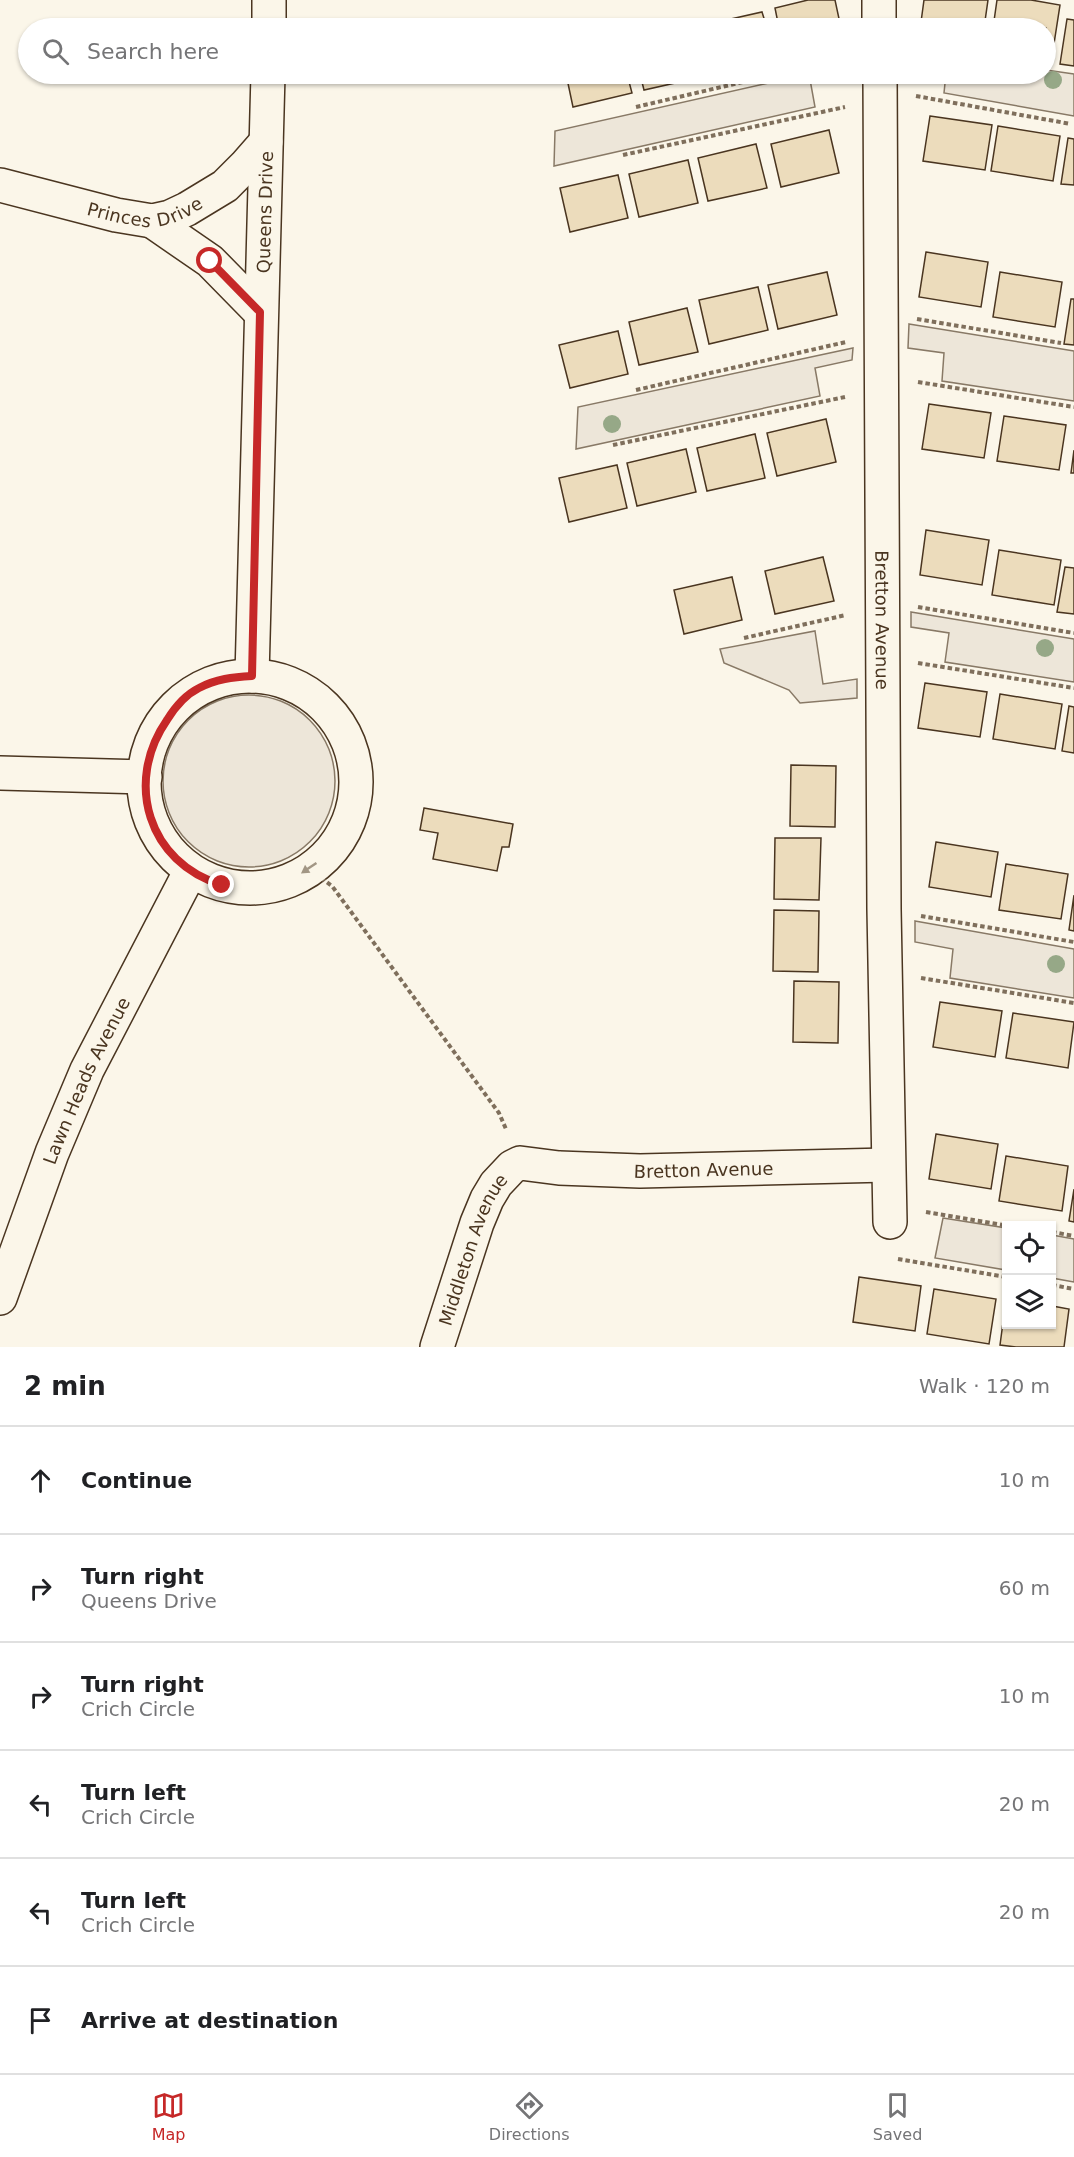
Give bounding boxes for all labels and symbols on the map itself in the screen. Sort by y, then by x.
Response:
street label: Queens Drive [252,151,276,274]
street label: Princes Drive [85,192,206,231]
route start [196,247,222,273]
street label: Bretton Avenue [872,550,893,690]
one-way arrow [301,862,317,873]
route end [208,871,234,897]
street label: Lawn Heads Avenue [38,993,134,1167]
street label: Bretton Avenue [633,1157,774,1182]
street label: Middleton Avenue [434,1169,511,1328]

